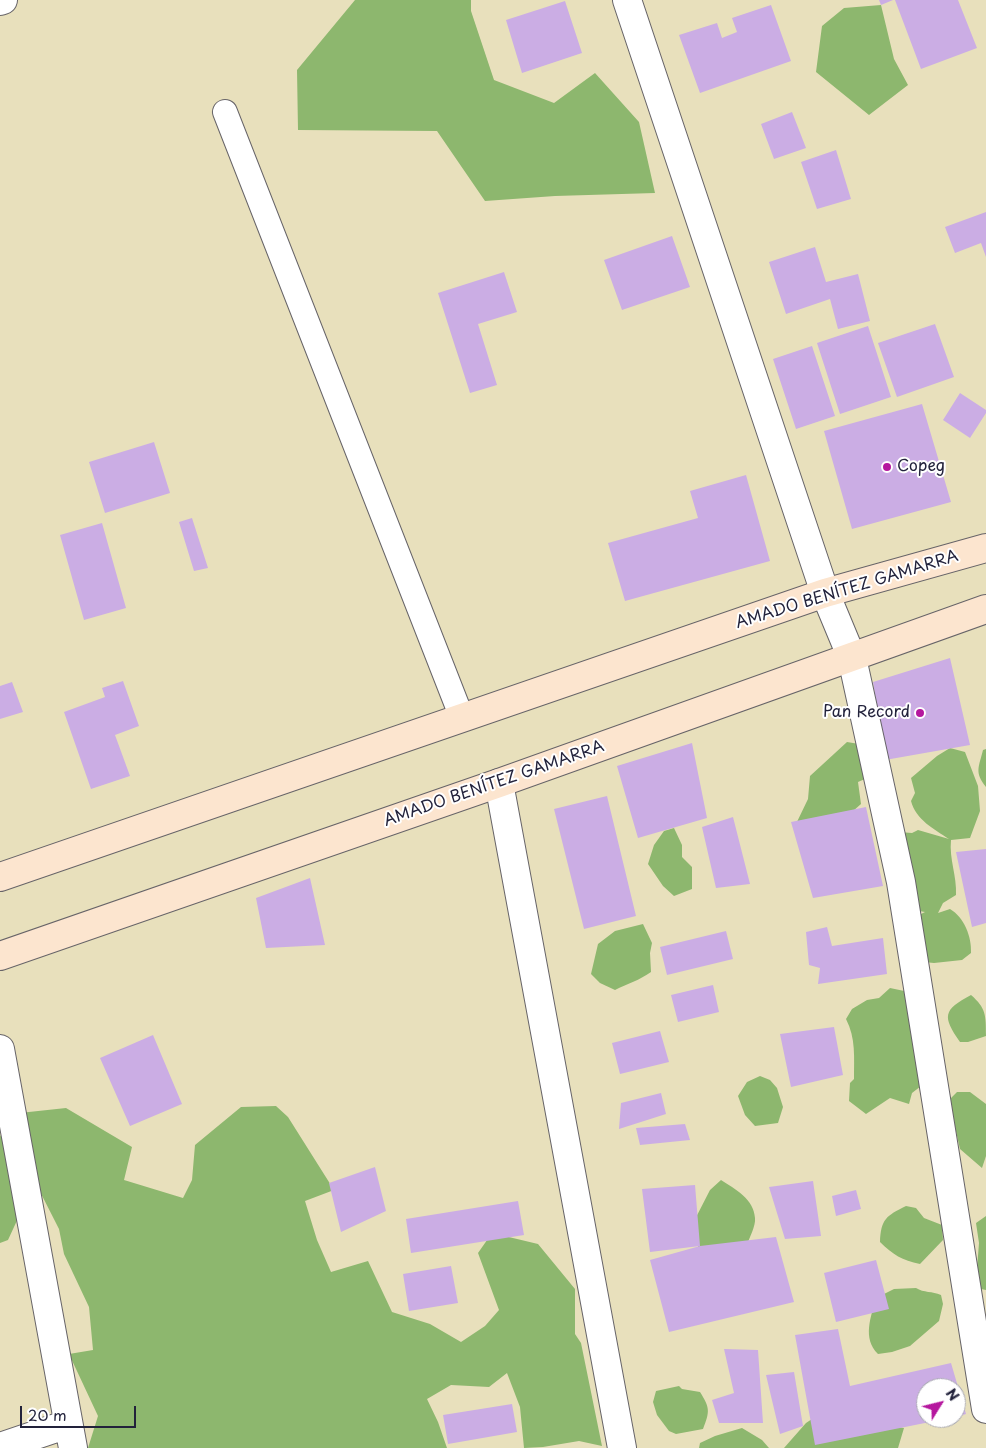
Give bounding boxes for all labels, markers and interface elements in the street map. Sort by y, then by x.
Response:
place label: Copeg [897,457,945,477]
marker: Copeg [881,461,893,473]
street label: AMADO BENÍTEZ GAMARRA [733,547,961,633]
place label: Pan Record [823,703,910,723]
marker: Pan Record [914,707,926,719]
street label: AMADO BENÍTEZ GAMARRA [381,737,607,831]
north arrow [916,1378,966,1428]
text: N [941,1384,964,1405]
scale bar [22,1396,139,1428]
text: 20 m [28,1403,67,1426]

